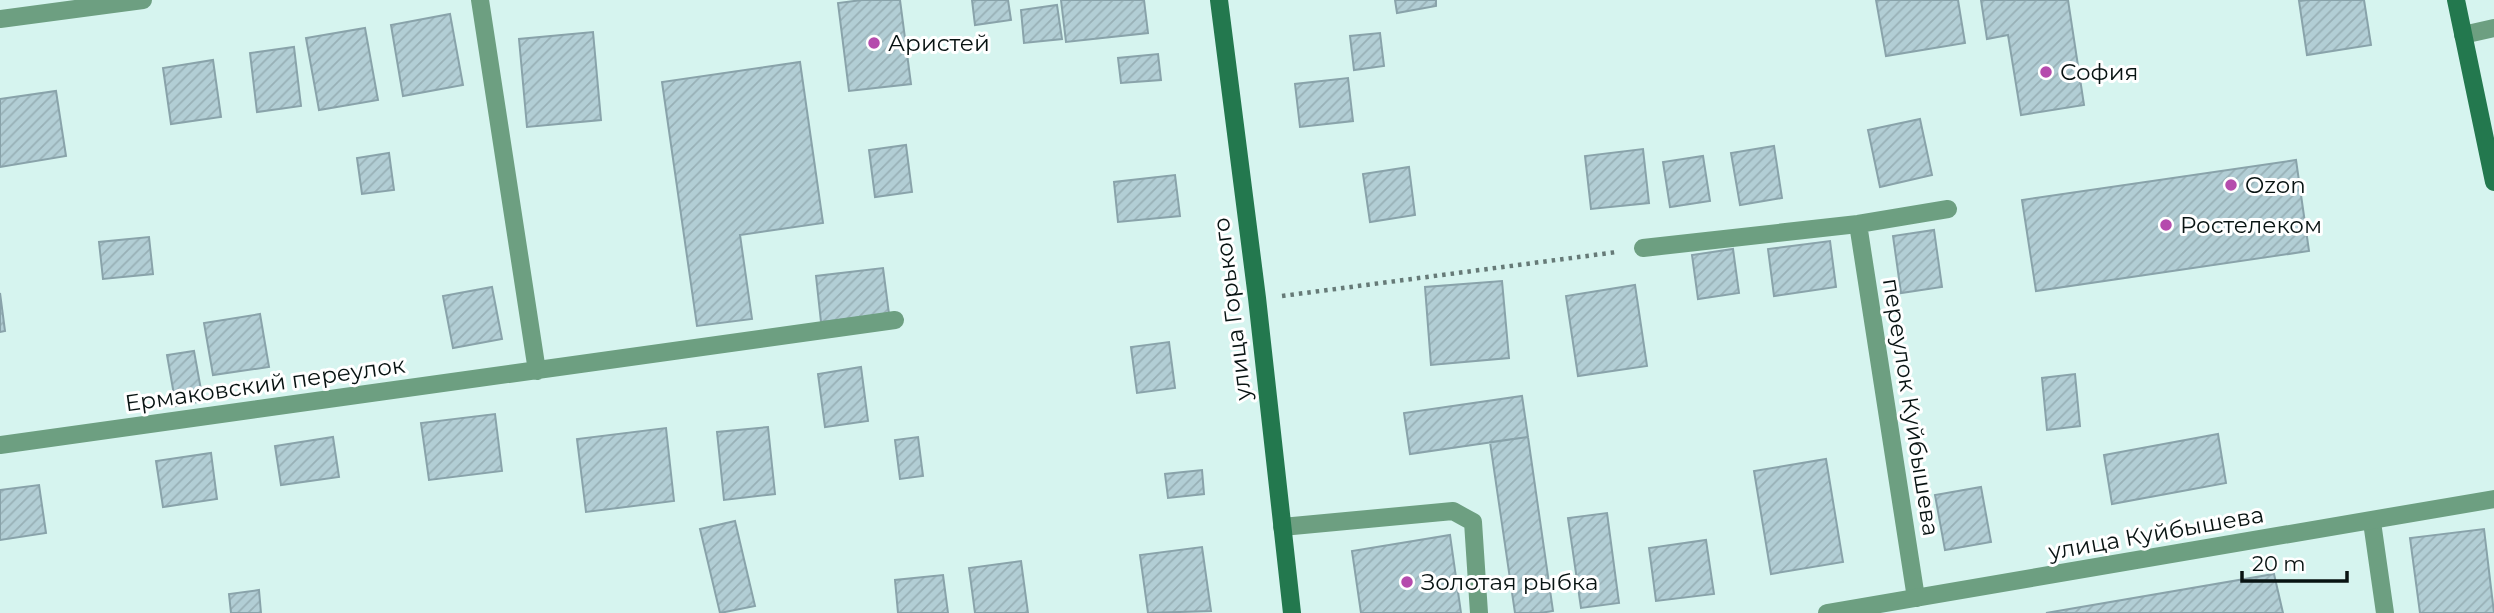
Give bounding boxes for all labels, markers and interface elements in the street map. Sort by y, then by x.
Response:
place label: Аристей [888,29,990,57]
marker: Аристей [866,35,882,51]
place label: София [2060,58,2138,86]
marker: София [2038,64,2054,80]
place label: Ozon [2245,171,2306,199]
marker: Ozon [2223,177,2239,193]
place label: Ростелеком [2180,211,2322,239]
street label: улица Горького [1207,216,1257,403]
marker: Ростелеком [2158,217,2174,233]
street label: переулок Куйбышева [1877,276,1945,538]
street label: Ермаковский переулок [123,350,407,418]
street label: улица Куйбышева [2045,500,2266,566]
scale bar [2242,540,2347,584]
text: 20 m [2252,551,2306,576]
place label: Золотая рыбка [1421,568,1598,596]
marker: Золотая рыбка [1399,574,1415,590]

